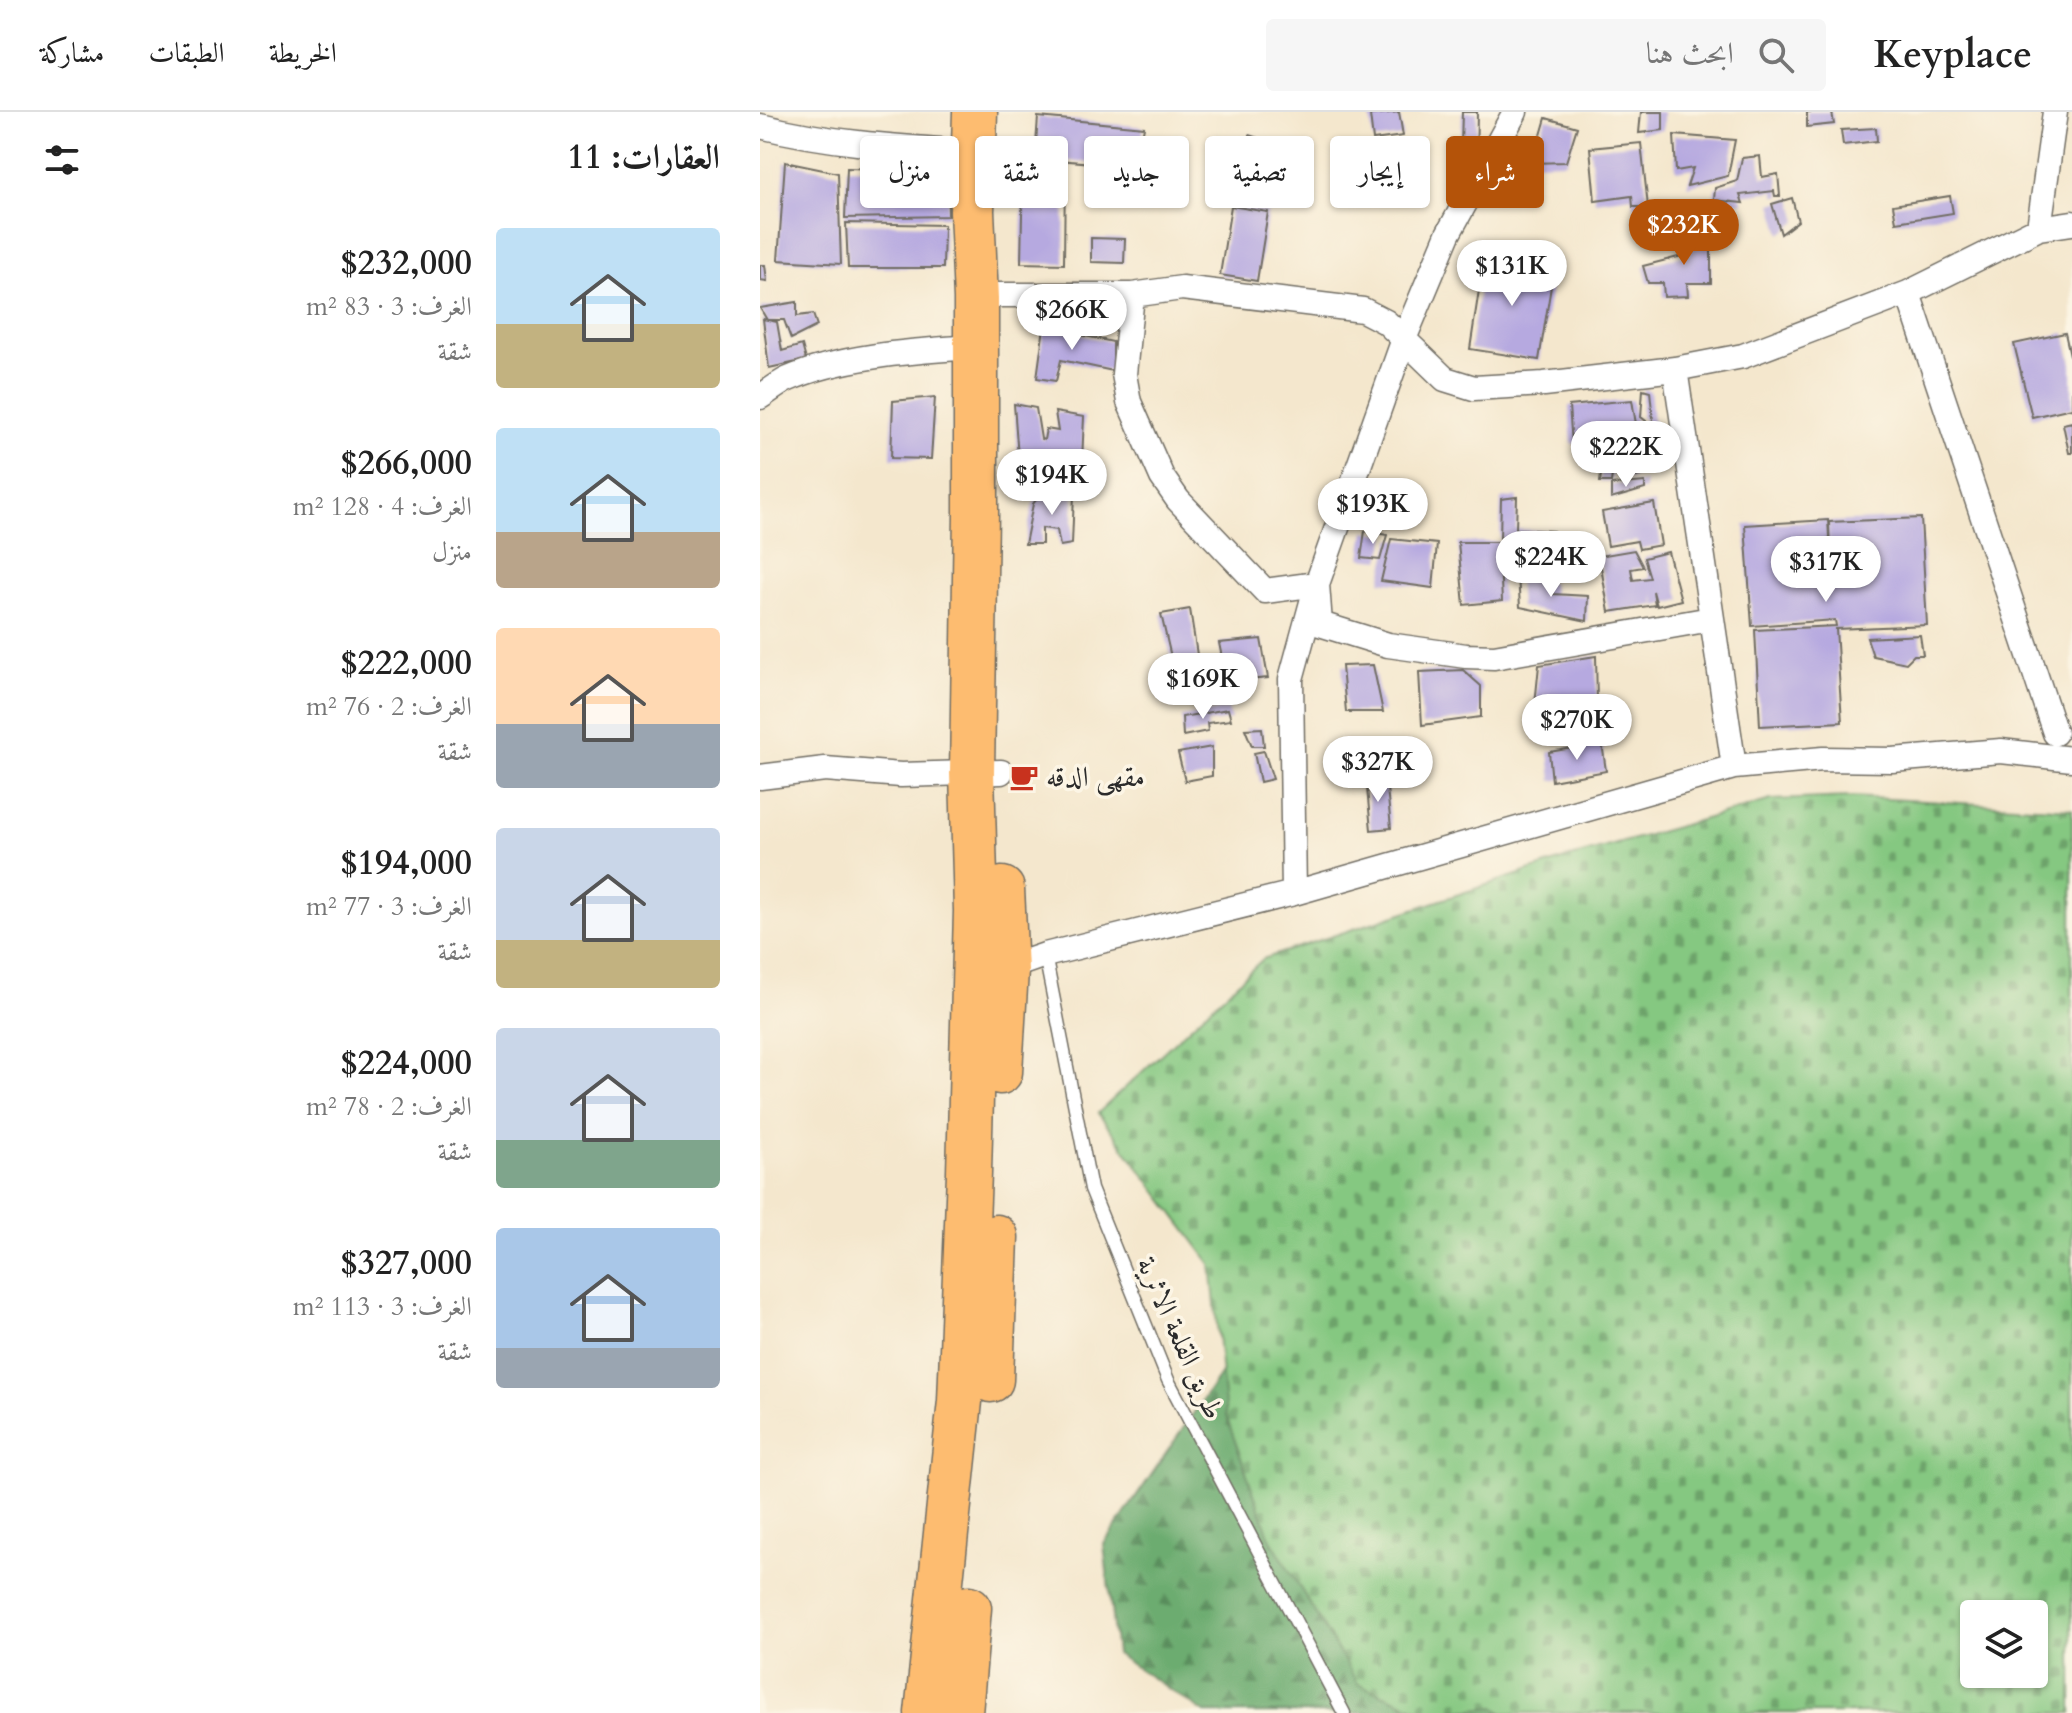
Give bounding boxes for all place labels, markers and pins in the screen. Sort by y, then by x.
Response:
pin: $232K [1628,199,1740,267]
pin: $131K [1456,240,1568,308]
pin: $266K [1016,284,1128,352]
pin: $222K [1570,421,1682,489]
pin: $194K [996,449,1108,517]
pin: $193K [1317,478,1429,546]
pin: $224K [1495,531,1607,599]
pin: $317K [1770,536,1882,604]
pin: $169K [1147,653,1259,721]
pin: $270K [1521,694,1633,762]
pin: $327K [1322,736,1434,804]
place label: مقهى الدقه [1046,758,1145,796]
cafe icon: مقهى الدقه [1009,762,1039,792]

